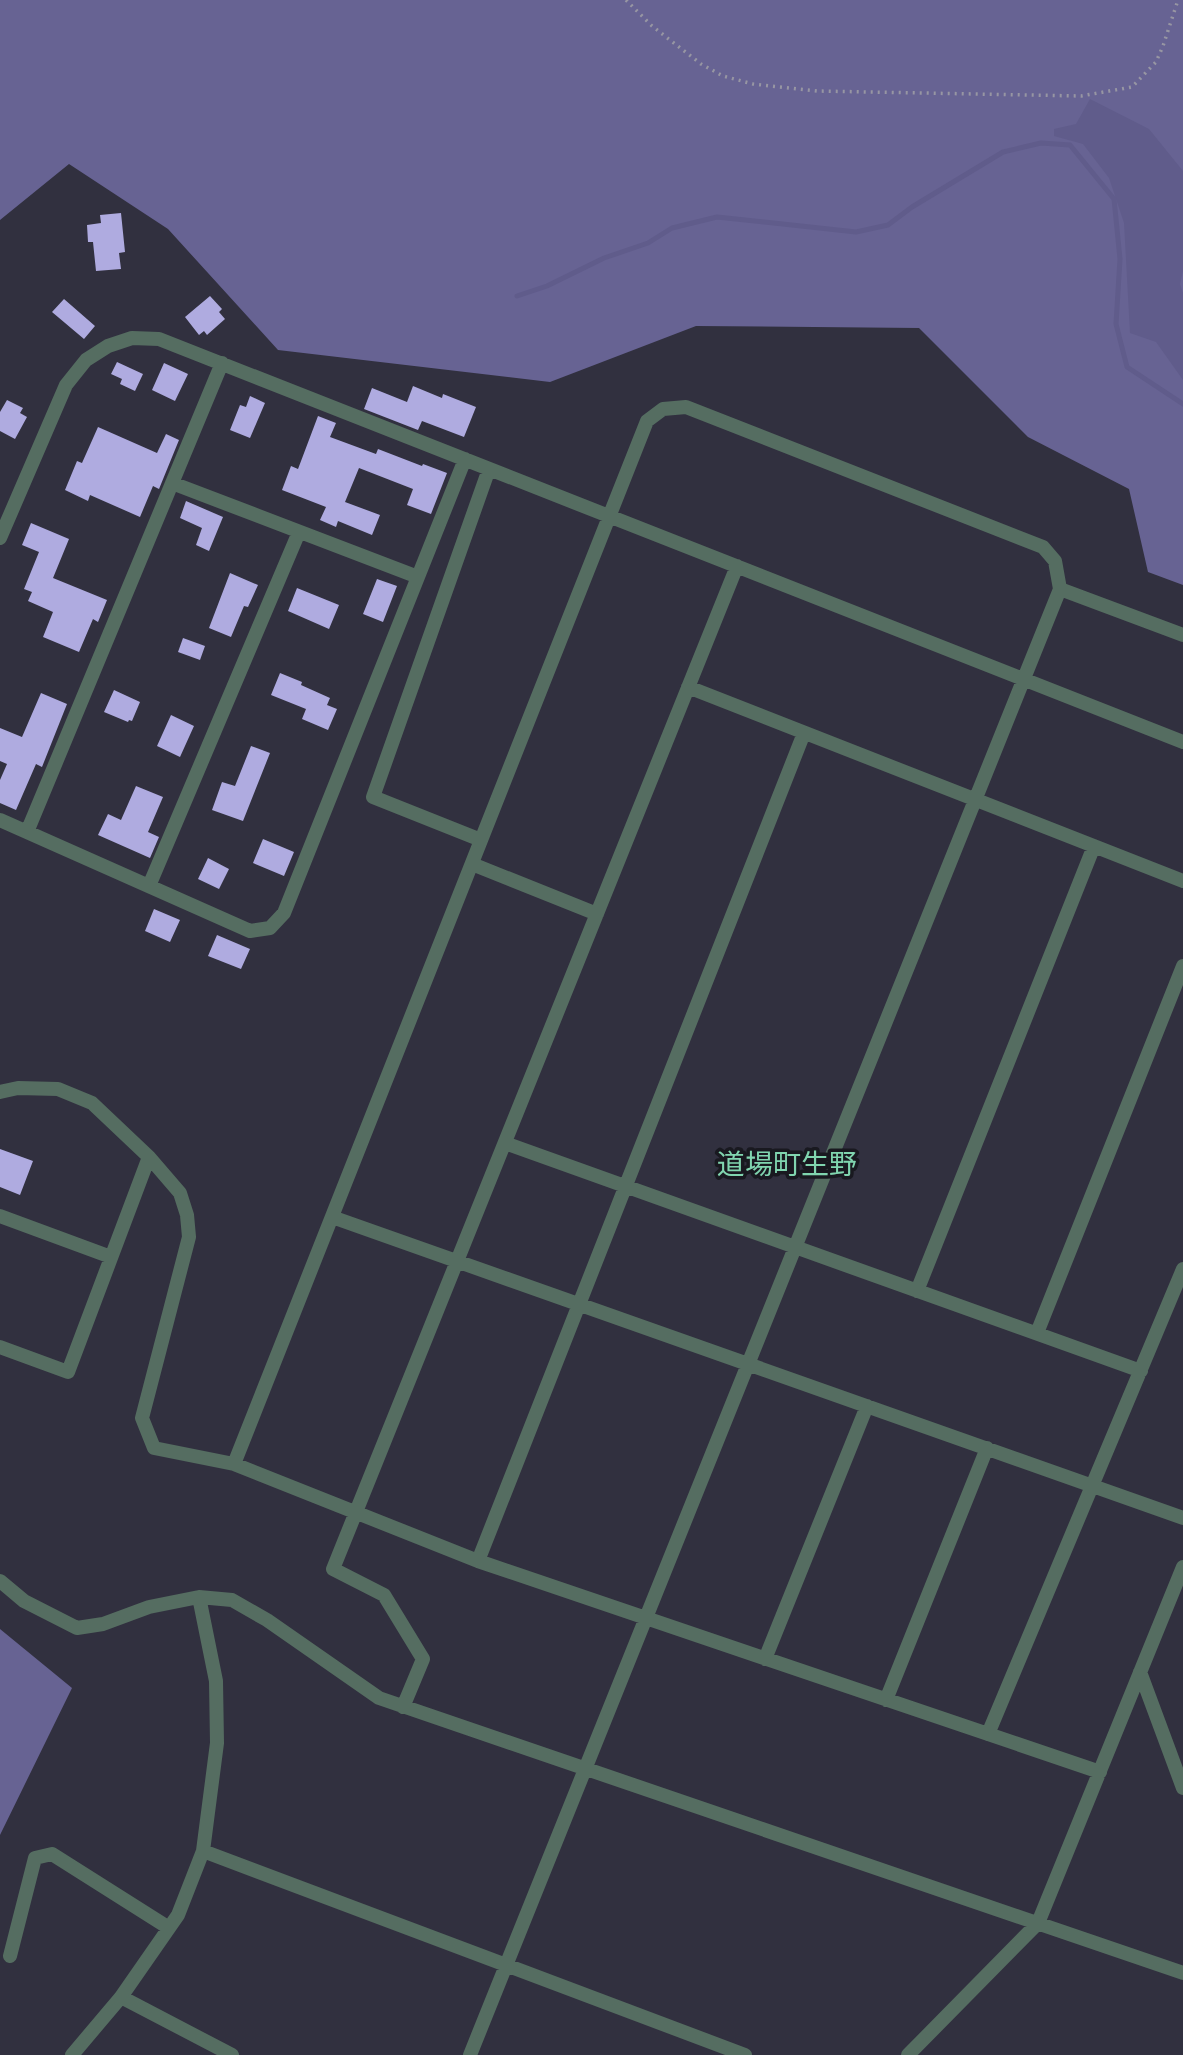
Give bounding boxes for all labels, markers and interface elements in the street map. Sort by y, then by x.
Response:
district label: 道場町生野 [717,1147,857,1180]

